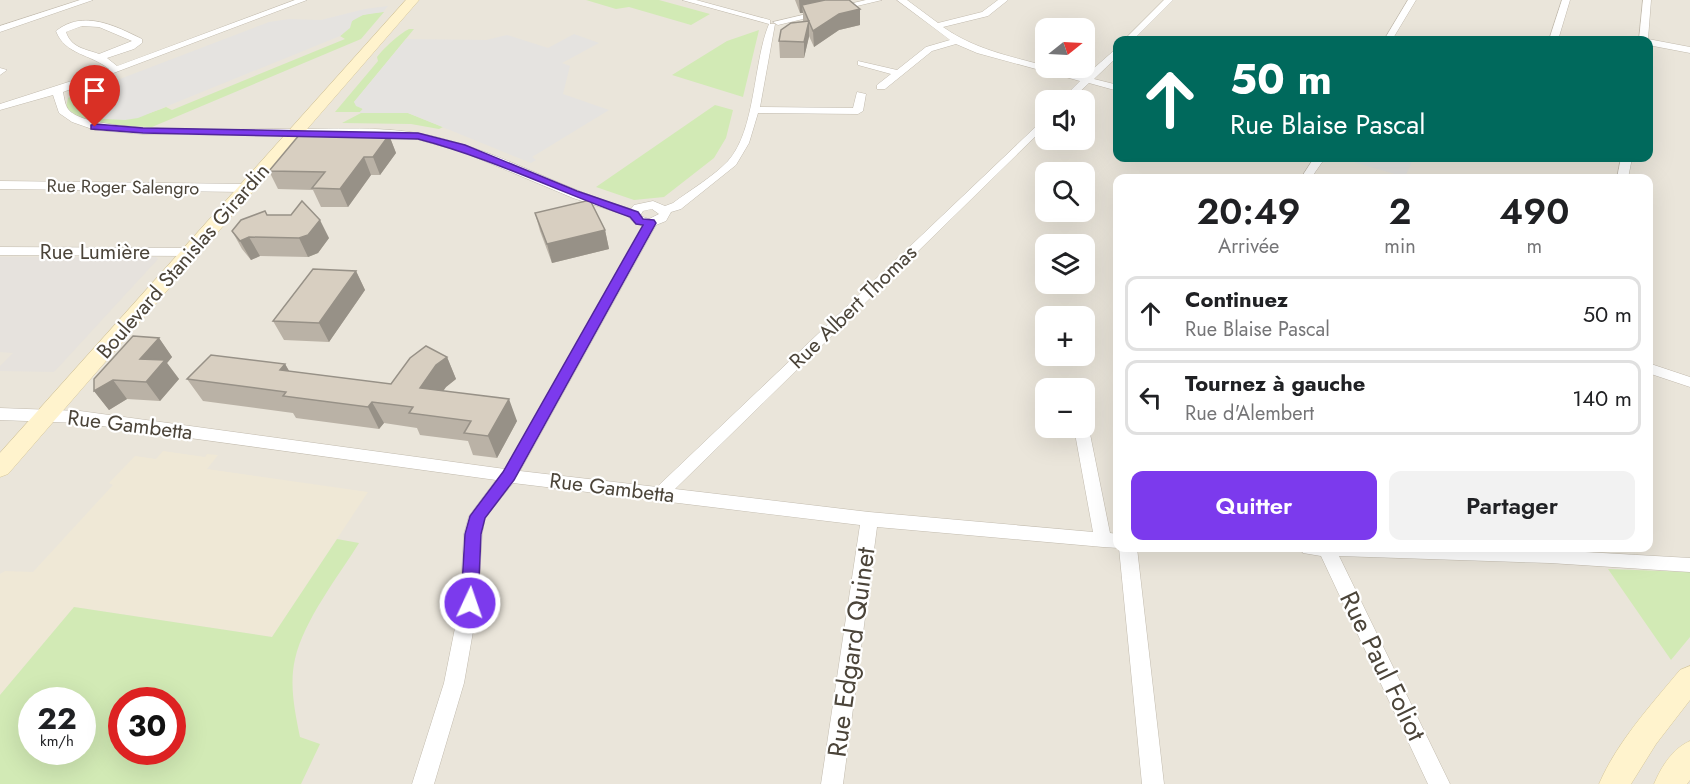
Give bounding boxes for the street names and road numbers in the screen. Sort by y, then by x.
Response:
street label: Boulevard Stanislas Girardin [90,157,276,365]
street label: Rue Roger Salengro [46,173,200,201]
street label: Rue Lumière [40,237,150,267]
street label: Rue Albert Thomas [782,238,924,376]
street label: Rue Gambetta [66,402,194,448]
street label: Rue Gambetta [548,465,676,511]
street label: Rue Edgard Quinet [817,544,885,759]
street label: Rue Paul Foliot [1330,585,1436,748]

